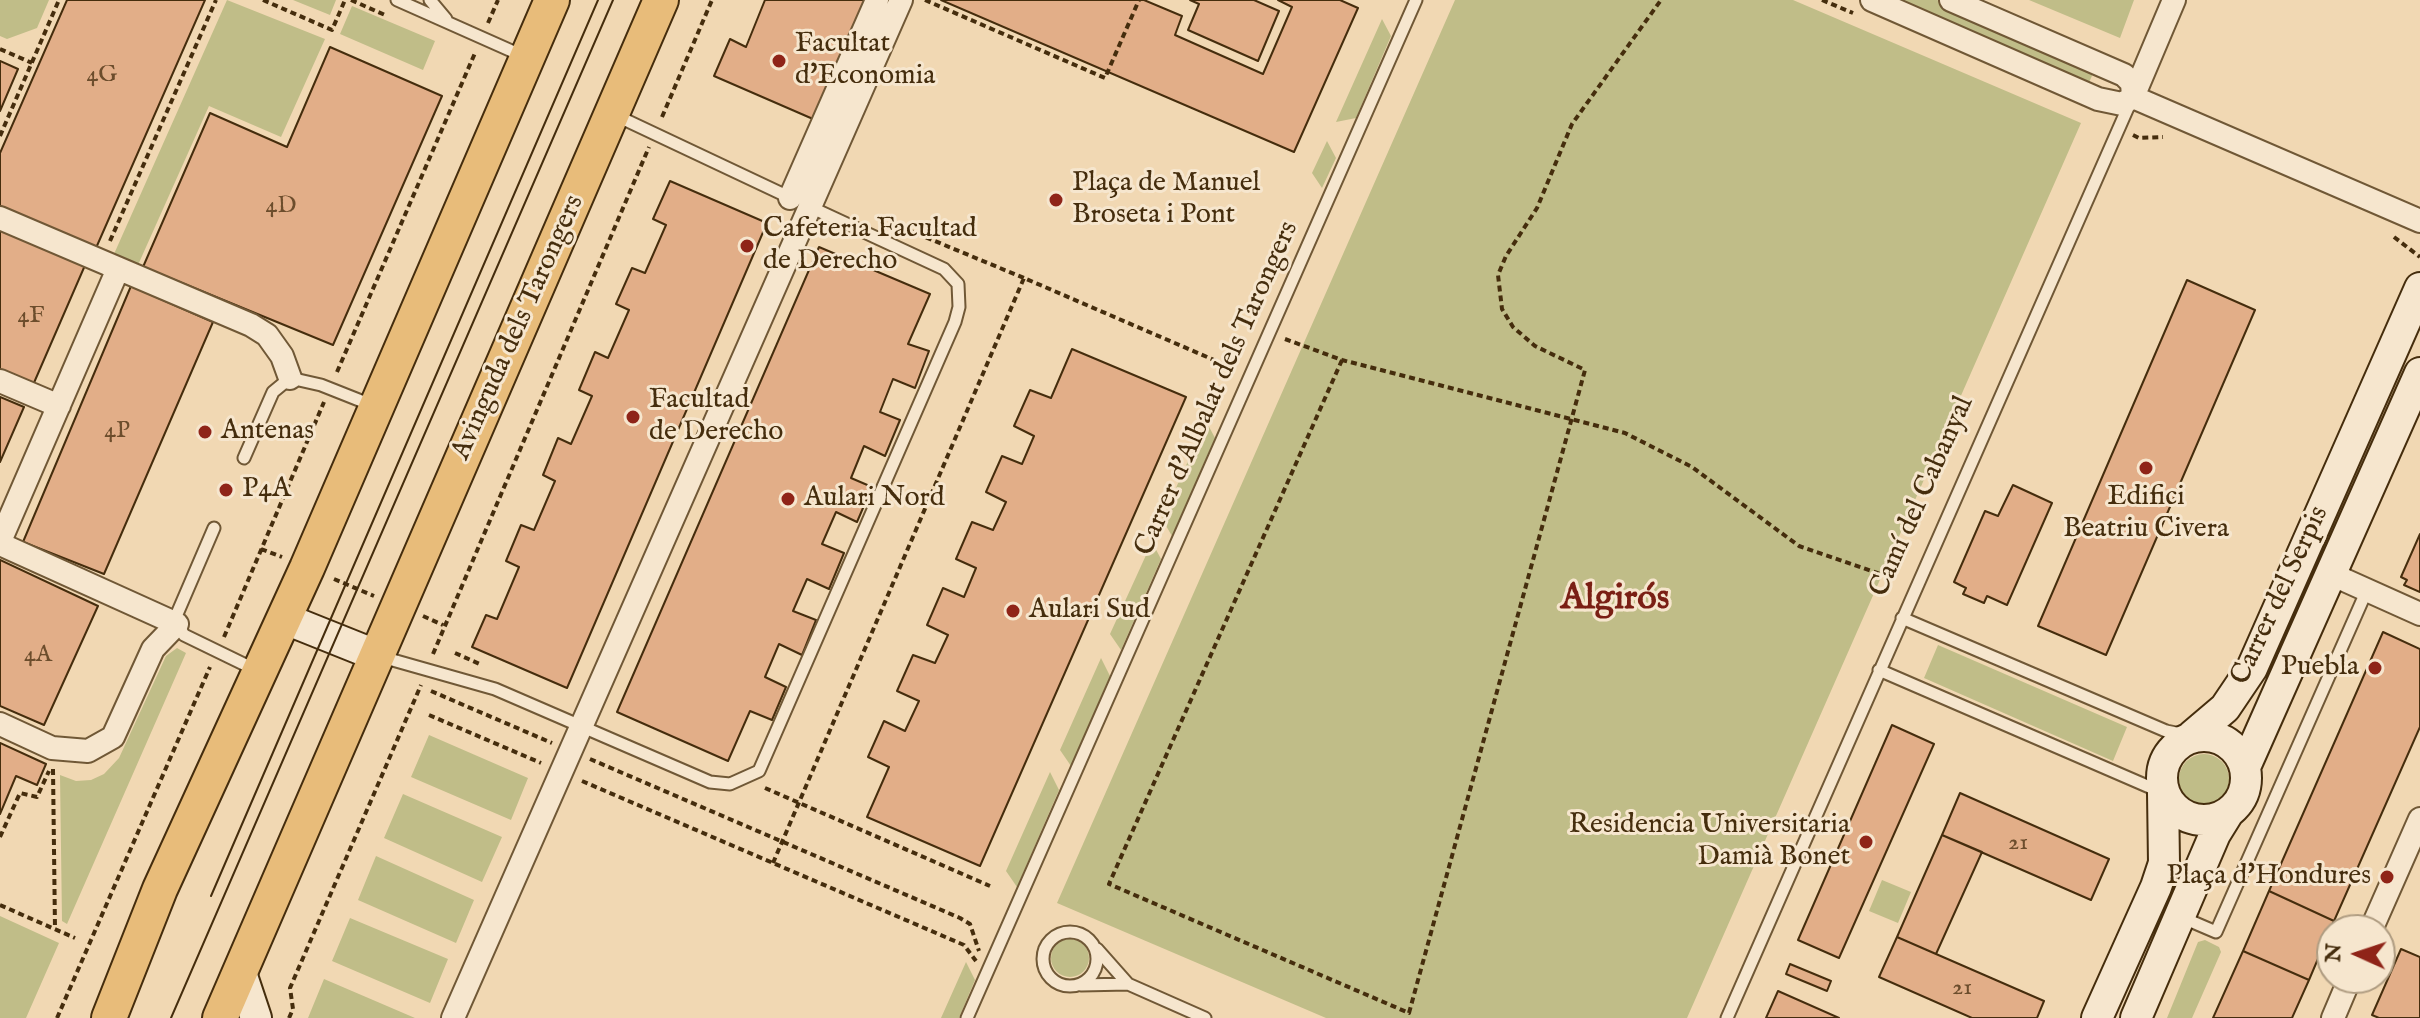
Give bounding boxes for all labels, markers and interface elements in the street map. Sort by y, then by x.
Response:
place label: Facultat d'Economia [795,28,935,94]
marker: Facultat d'Economia [770,52,788,70]
house number: 4G [87,62,117,90]
place label: Plaça de Manuel Broseta i Pont [1072,167,1260,233]
street label: Avinguda dels Tarongers [445,190,593,466]
marker: Plaça de Manuel Broseta i Pont [1047,191,1065,209]
house number: 4D [265,193,297,221]
place label: Cafeteria Facultad de Derecho [763,213,977,279]
street label: Carrer d'Albalat dels Tarongers [1129,216,1307,562]
marker: Cafeteria Facultad de Derecho [738,237,756,255]
house number: 4F [18,303,44,331]
place label: Facultad de Derecho [649,384,783,450]
street label: Camí del Cabanyal [1864,391,1982,603]
marker: Facultad de Derecho [624,408,642,426]
place label: Antenas [221,415,314,449]
house number: 4P [104,418,130,446]
marker: Antenas [196,423,214,441]
marker: Edifici Beatriu Civera [2137,459,2155,477]
place label: P4A [242,473,291,507]
marker: P4A [217,481,235,499]
place label: Edifici Beatriu Civera [2063,481,2229,547]
place label: Aulari Nord [804,482,945,516]
marker: Aulari Nord [779,490,797,508]
street label: Carrer del Serpis [2225,501,2337,691]
district label: Algirós [1561,579,1669,623]
place label: Aulari Sud [1029,594,1150,628]
marker: Aulari Sud [1004,602,1022,620]
house number: 4A [24,642,52,670]
place label: Puebla [2281,651,2359,685]
marker: Puebla [2366,659,2384,677]
place label: Residencia Universitaria Damià Bonet [1569,809,1850,875]
house number: 21 [2008,830,2028,858]
marker: Residencia Universitaria Damià Bonet [1857,833,1875,851]
place label: Plaça d'Hondures [2166,860,2371,894]
marker: Plaça d'Hondures [2378,868,2396,886]
north arrow [2316,914,2396,994]
text: N [2320,943,2349,963]
house number: 21 [1952,975,1972,1003]

